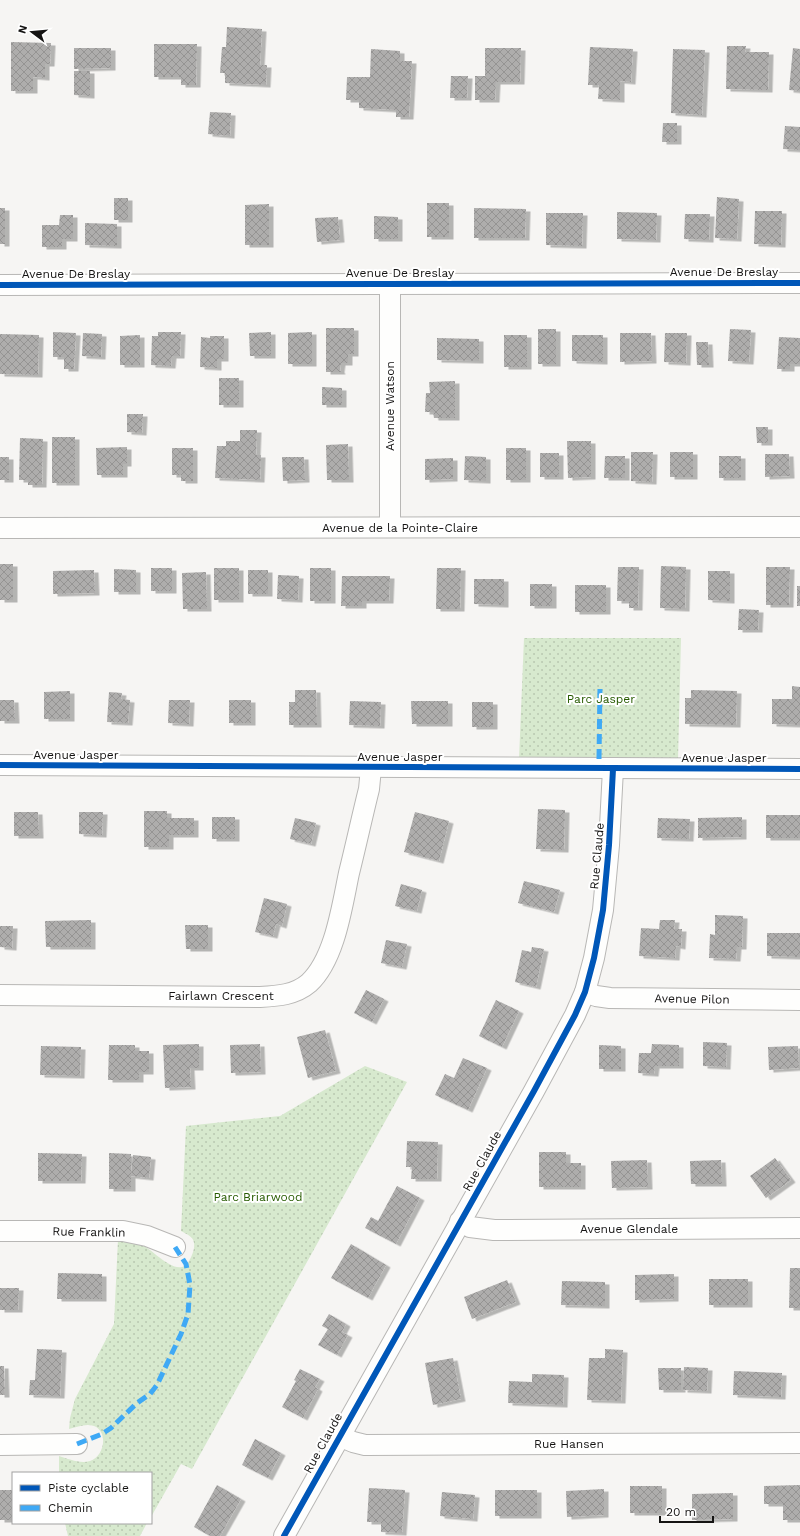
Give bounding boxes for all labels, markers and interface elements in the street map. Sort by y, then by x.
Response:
north arrow [12,12,52,52]
text: N [15,24,30,35]
street label: Avenue De Breslay [670,265,779,279]
street label: Avenue De Breslay [346,266,455,280]
street label: Avenue De Breslay [22,267,131,281]
street label: Avenue Watson [383,361,397,451]
street label: Avenue de la Pointe-Claire [322,521,478,535]
park label: Parc Jasper [567,692,635,706]
street label: Avenue Jasper [33,748,119,762]
street label: Avenue Jasper [357,750,443,764]
street label: Avenue Jasper [681,751,767,765]
street label: Rue Claude [587,822,607,890]
street label: Fairlawn Crescent [168,989,274,1003]
street label: Avenue Pilon [654,991,730,1007]
street label: Rue Claude [460,1128,504,1194]
park label: Parc Briarwood [213,1190,303,1204]
street label: Avenue Glendale [580,1222,678,1236]
street label: Rue Franklin [52,1224,126,1240]
street label: Rue Claude [301,1410,345,1476]
street label: Rue Hansen [534,1437,604,1451]
legend [12,1472,152,1524]
text: Piste cyclable [48,1481,129,1495]
scale bar [660,1498,713,1524]
text: Chemin [48,1501,93,1515]
text: 20 m [666,1505,696,1519]

